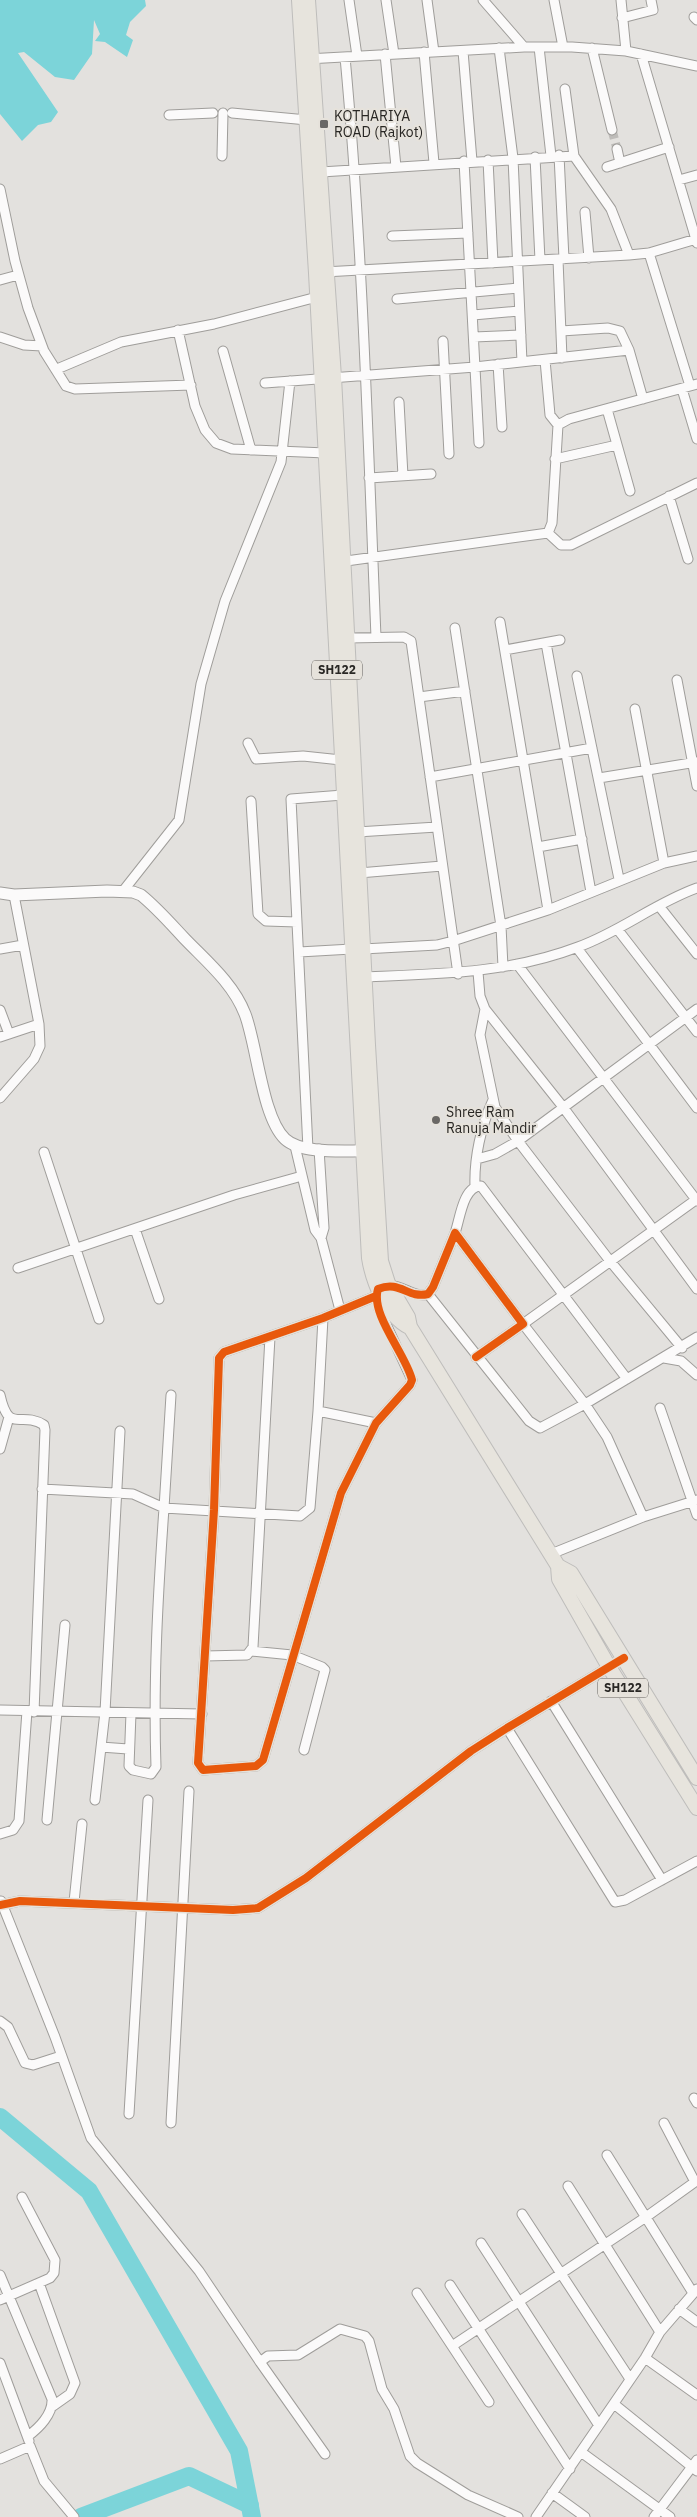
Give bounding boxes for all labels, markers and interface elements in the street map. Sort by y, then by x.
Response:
place label: KOTHARIYA ROAD (Rajkot) [334,107,423,141]
marker: KOTHARIYA ROAD (Rajkot) [318,118,330,130]
road number: SH122 [312,660,362,680]
place label: Shree Ram Ranuja Mandir [446,1103,536,1137]
marker: Shree Ram Ranuja Mandir [430,1114,442,1126]
road number: SH122 [598,1679,648,1698]

